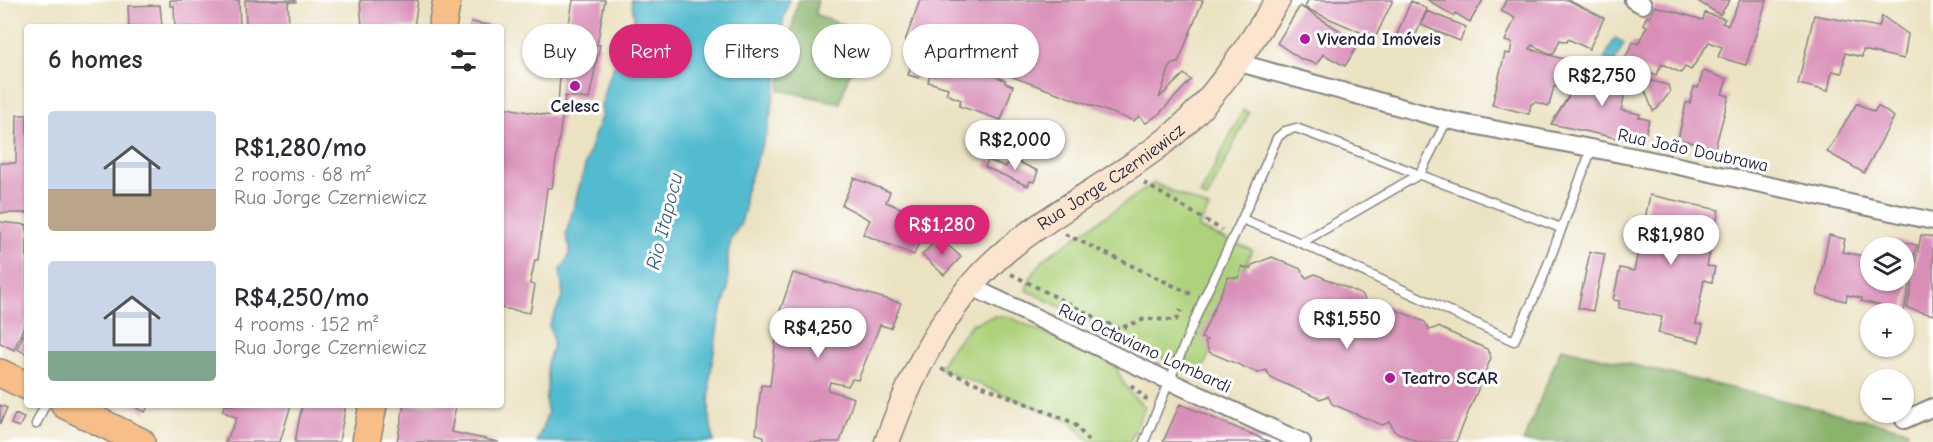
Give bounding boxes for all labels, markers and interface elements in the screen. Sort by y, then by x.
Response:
chip: Buy [522,24,597,78]
chip: Rent [609,24,692,78]
chip: Filters [704,24,800,78]
chip: New [812,24,891,78]
chip: Apartment [903,24,1039,78]
place label: Vivenda Imóveis [1317,29,1441,50]
marker: Vivenda Imóveis [1298,32,1312,46]
icon: filters [447,44,480,77]
text: 6 homes [48,45,143,75]
pin: R$2,750 [1547,56,1657,107]
text: R$2,750 [1568,64,1636,87]
marker: Celesc [568,79,582,93]
place label: Celesc [551,96,600,117]
pin: R$2,000 [960,120,1070,171]
street label: Rua Jorge Czerniewicz [1034,120,1189,235]
street label: Rua João Doubrawa [1616,124,1770,177]
text: R$2,000 [979,128,1051,151]
text: R$1,280/mo [234,133,367,163]
icon: home [96,135,168,207]
text: 2 rooms · 68 m² [234,163,371,186]
water label: Rio Itapocu [641,170,688,272]
text: Rua Jorge Czerniewicz [234,186,426,209]
pin: R$1,280 [887,205,997,256]
text: R$1,280 [908,213,976,236]
pin: R$1,980 [1616,215,1726,266]
text: R$1,980 [1637,223,1705,246]
map controls [1860,237,1914,423]
button: layers [1860,237,1914,291]
text: R$4,250/mo [234,283,369,313]
icon: home [96,285,168,357]
street label: Rua Octaviano Lombardi [1055,299,1234,398]
pin: R$1,550 [1292,299,1402,350]
button: + [1860,303,1914,357]
text: R$1,550 [1313,307,1381,330]
pin: R$4,250 [763,308,873,359]
text: 4 rooms · 152 m² [234,313,378,336]
text: R$4,250 [784,316,852,339]
text: Rua Jorge Czerniewicz [234,336,426,359]
place label: Teatro SCAR [1402,368,1498,389]
button: − [1860,369,1914,423]
marker: Teatro SCAR [1383,371,1397,385]

